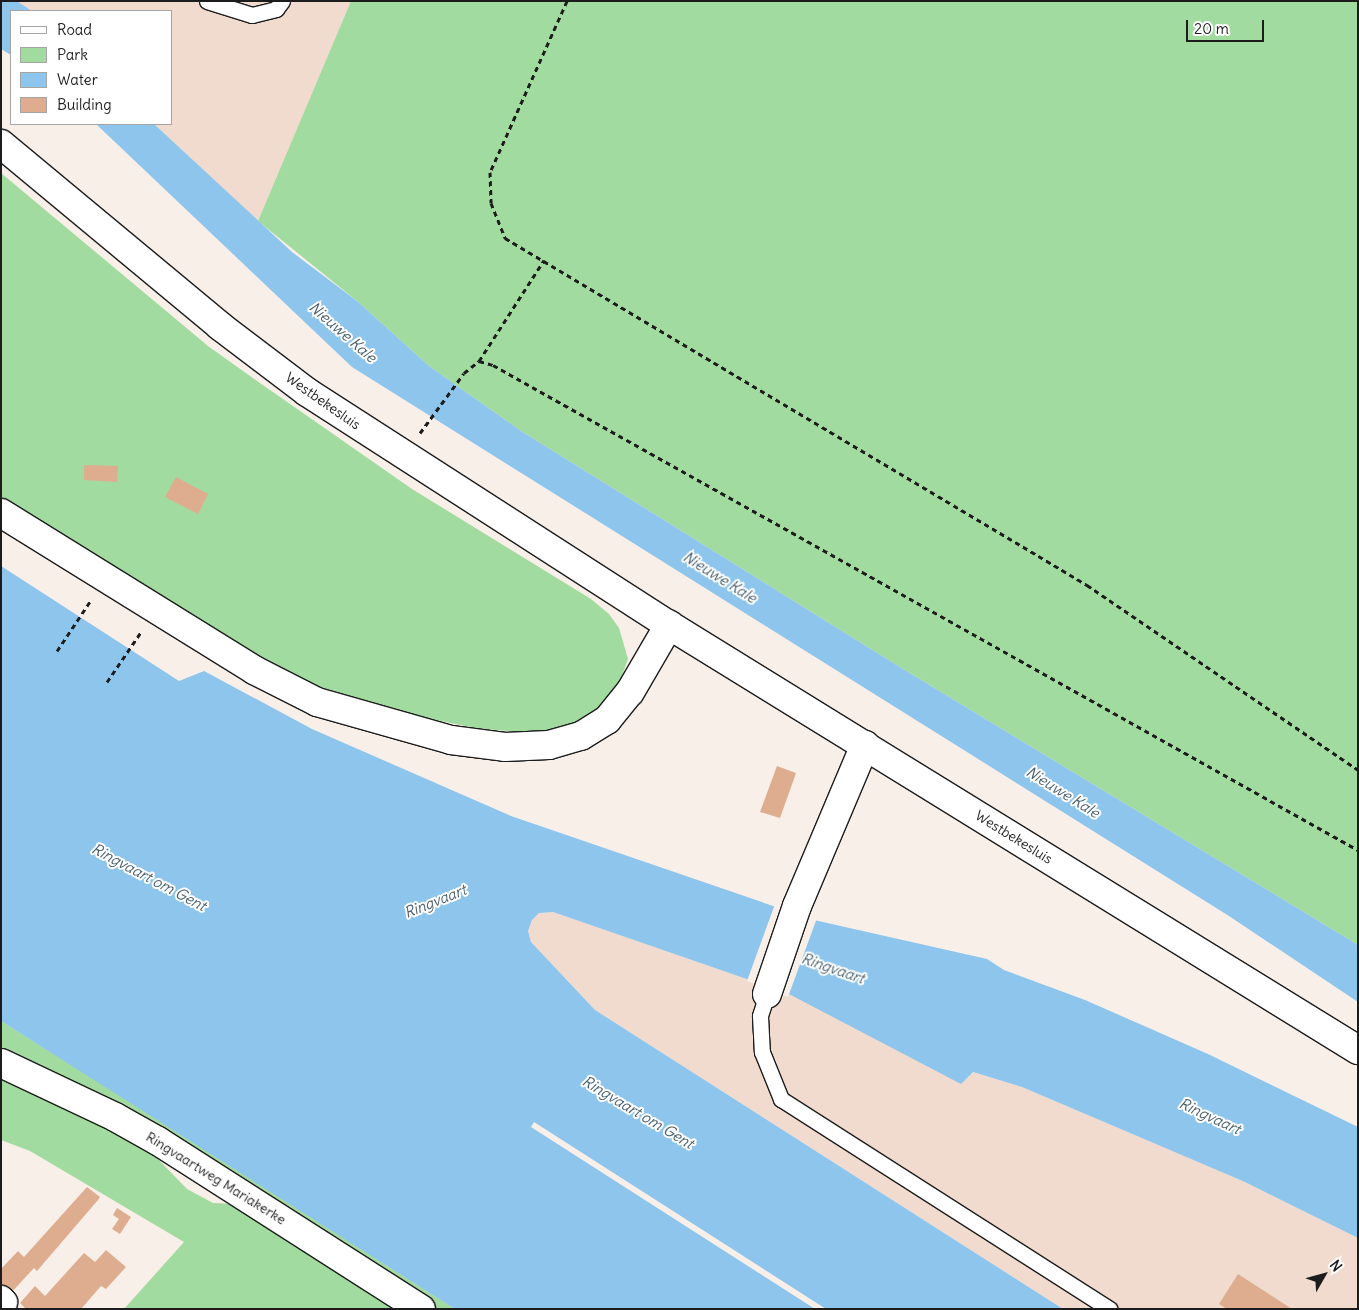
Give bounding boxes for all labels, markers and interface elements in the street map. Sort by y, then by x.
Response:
legend [10,10,172,125]
scale bar [1189,10,1266,42]
text: 20 m [1194,19,1229,38]
text: Road [57,20,92,39]
text: Park [57,45,88,64]
text: Water [57,70,98,89]
text: Building [57,95,112,114]
water label: Nieuwe Kale [306,298,380,366]
street label: Westbekesluis [282,369,364,433]
water label: Nieuwe Kale [680,547,760,607]
water label: Nieuwe Kale [1023,762,1103,822]
street label: Westbekesluis [972,807,1056,867]
water label: Ringvaart om Gent [89,839,209,915]
water label: Ringvaart [401,880,469,922]
water label: Ringvaart [799,949,867,987]
water label: Ringvaart om Gent [579,1072,697,1152]
water label: Ringvaart [1177,1094,1243,1138]
street label: Ringvaartweg Mariakerke [143,1128,289,1228]
north arrow [1299,1250,1349,1300]
text: N [1326,1256,1346,1275]

